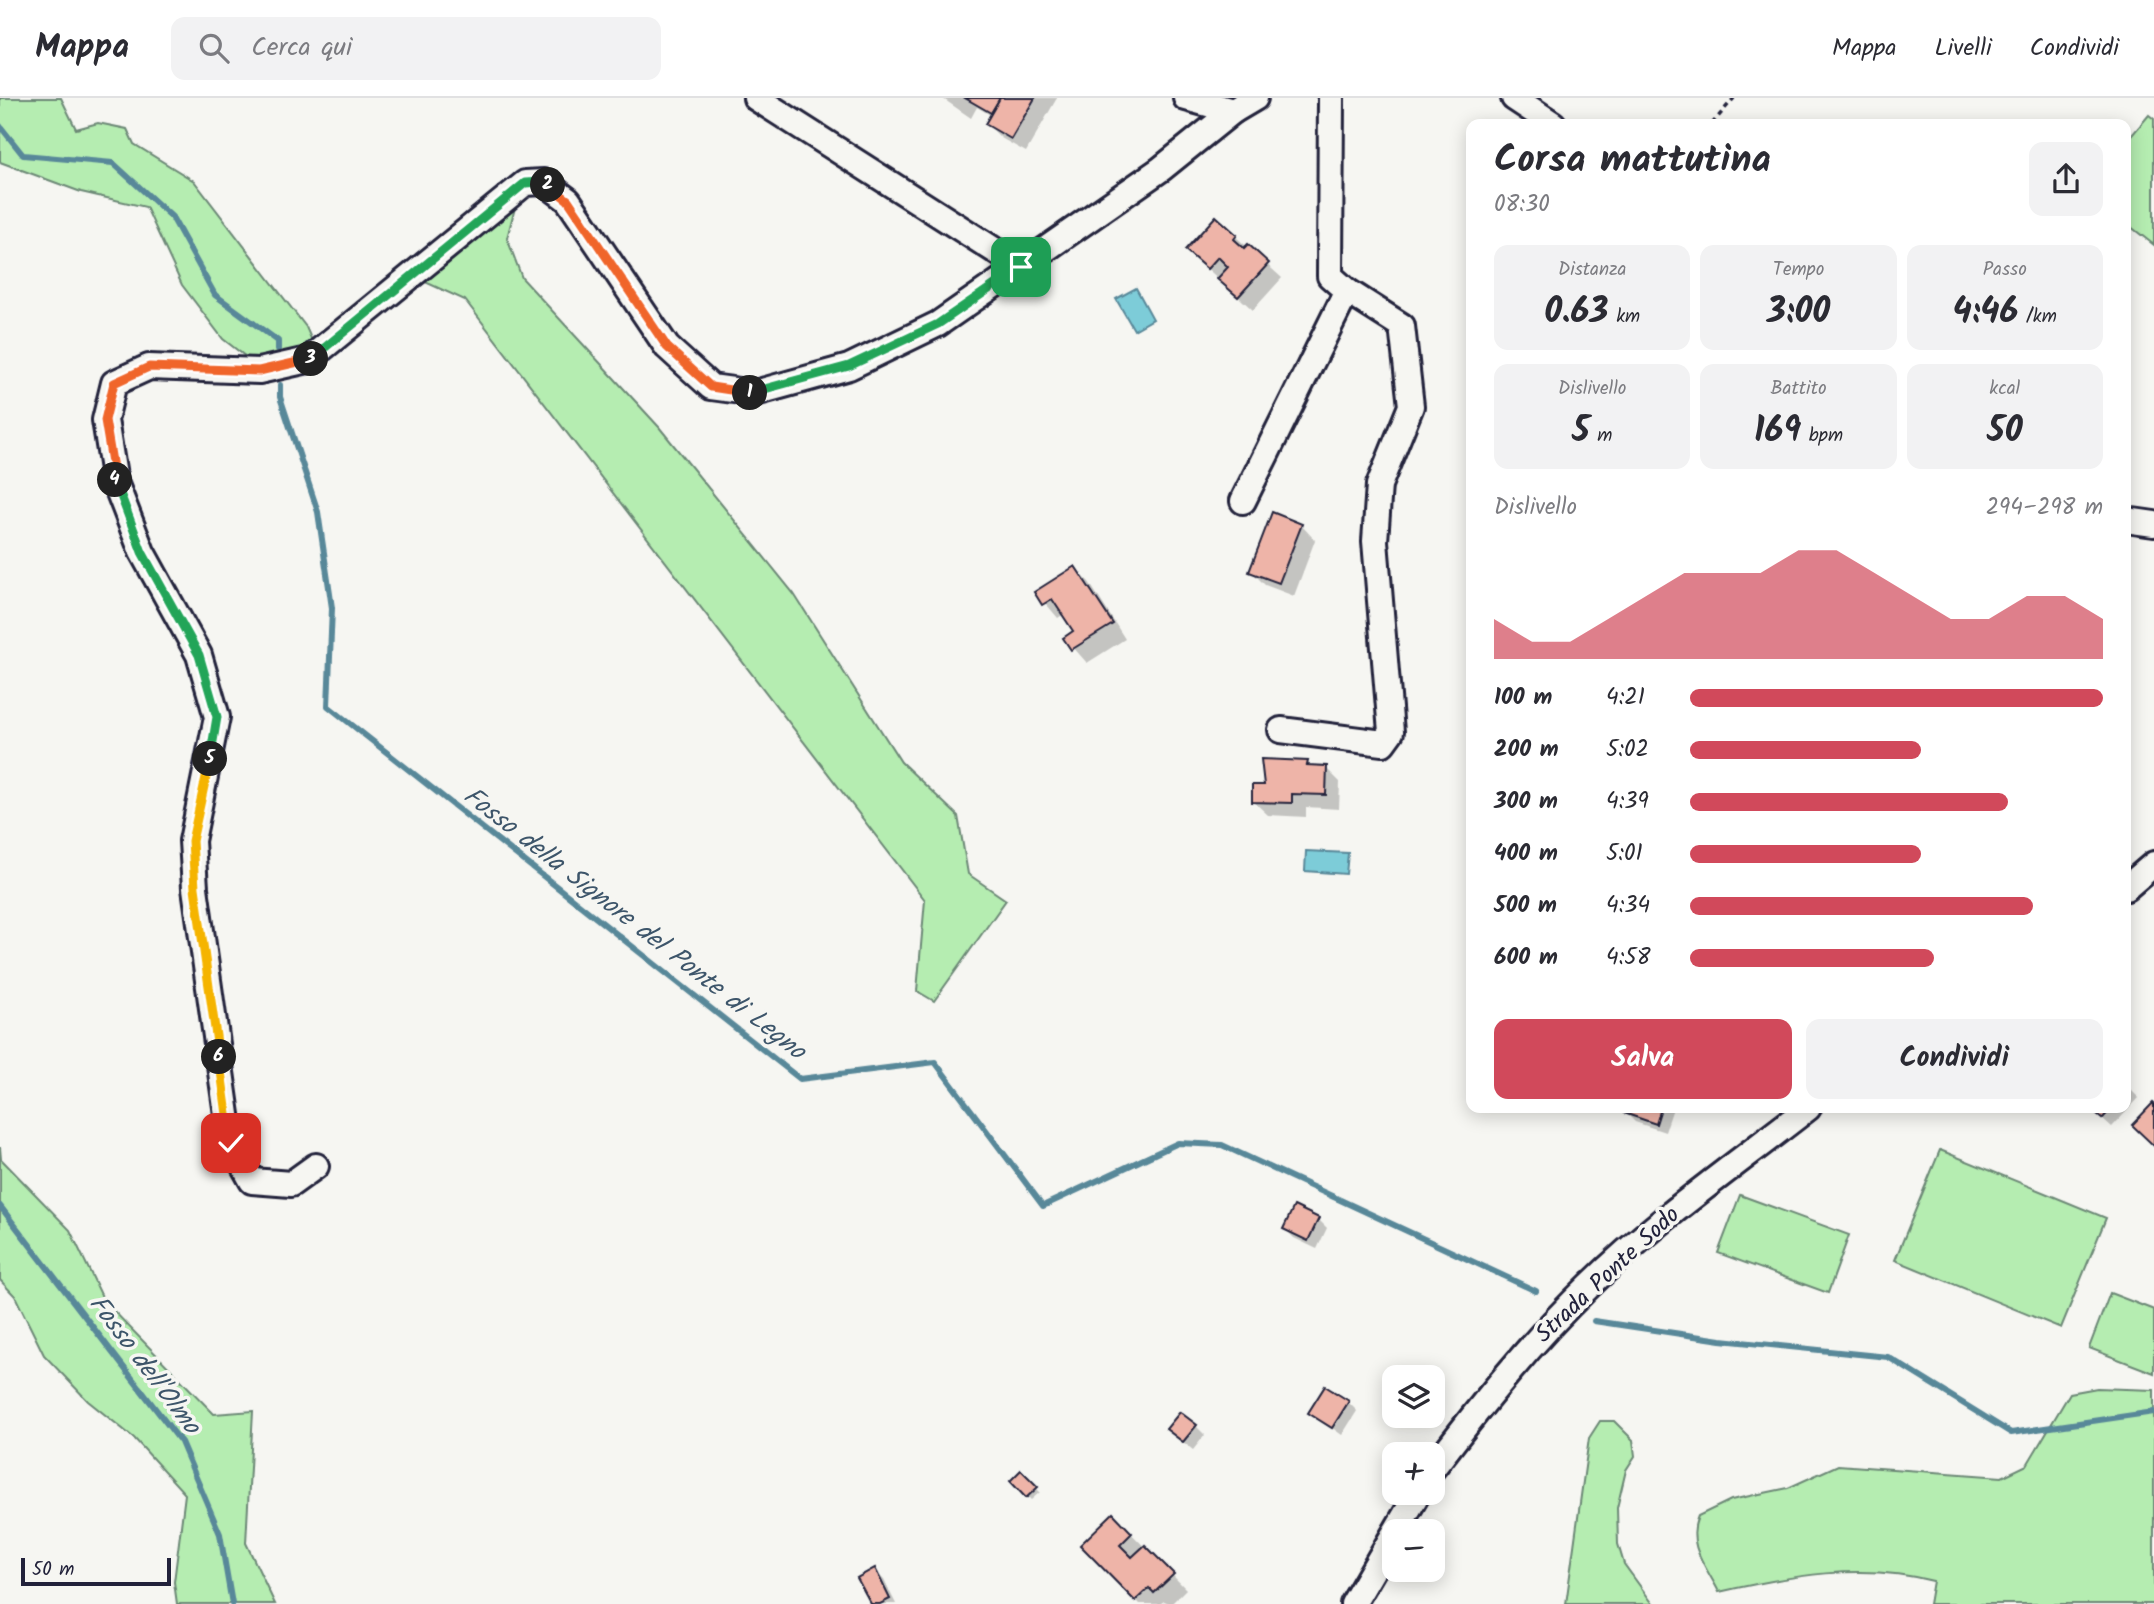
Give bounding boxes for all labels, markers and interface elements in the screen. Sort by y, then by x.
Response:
search box [171,17,661,80]
text: Mappa [35,22,129,75]
text: Cerca qui [251,27,352,69]
icon: search [195,29,233,67]
text: Mappa [1832,29,1897,68]
text: Livelli [1935,29,1992,68]
text: Condividi [2030,29,2119,68]
text: Corsa mattutina [1494,131,1771,191]
button: share [2029,142,2103,216]
pin: 2 [530,168,566,202]
text: 2 [542,169,553,199]
text: 08:30 [1494,187,1550,223]
pin [991,237,1051,297]
icon: arrive [1002,248,1040,286]
text: Distanza [1558,255,1626,285]
text: Tempo [1773,255,1824,285]
text: Passo [1983,255,2027,285]
text: 0.63 [1544,285,1609,341]
text: 3:00 [1767,285,1830,341]
text: 4:46 [1953,285,2018,341]
text: km [1609,302,1640,332]
text: /km [2018,302,2057,332]
pin: 3 [294,342,328,376]
text: 3 [305,343,316,373]
text: Dislivello [1558,374,1626,404]
text: Battito [1770,374,1827,404]
text: kcal [1989,374,2020,404]
pin: 1 [732,376,768,410]
text: 1 [747,377,752,407]
text: 5 [1572,404,1590,460]
text: 169 [1754,404,1801,460]
text: 50 [1987,404,2023,460]
text: m [1590,421,1612,451]
text: bpm [1801,421,1843,451]
pin: 4 [97,462,132,498]
text: 4 [109,464,120,494]
text: Dislivello [1494,490,1577,526]
text: 294–298 m [1986,490,2103,526]
text: 100 m [1494,680,1552,716]
text: 4:21 [1606,680,1645,716]
text: 200 m [1494,732,1559,768]
text: 5:02 [1606,732,1649,768]
pin: 5 [192,742,228,776]
text: 5 [205,743,214,773]
water label: Fosso della Signore del Ponte di Legno [453,777,816,1073]
text: 300 m [1494,784,1558,820]
text: 4:39 [1606,784,1649,820]
text: 400 m [1494,836,1558,872]
text: 5:01 [1606,836,1643,872]
text: 500 m [1494,888,1557,924]
text: 4:34 [1606,888,1650,924]
text: 600 m [1494,940,1558,976]
text: 4:58 [1606,940,1651,976]
button: Salva [1494,1019,1792,1099]
button: Condividi [1806,1019,2103,1099]
pin: 6 [202,1040,236,1074]
text: 6 [213,1041,224,1071]
pin [201,1113,261,1173]
icon: check [212,1124,250,1162]
street label: Strada Ponte Sodo [1526,1197,1690,1353]
water label: Fosso dell'Olmo [77,1286,212,1446]
map controls [1382,1365,1445,1582]
button: layers [1382,1365,1445,1428]
button: + [1382,1442,1445,1505]
button: − [1382,1519,1445,1582]
scale bar [21,1555,172,1587]
text: 50 m [32,1555,74,1585]

